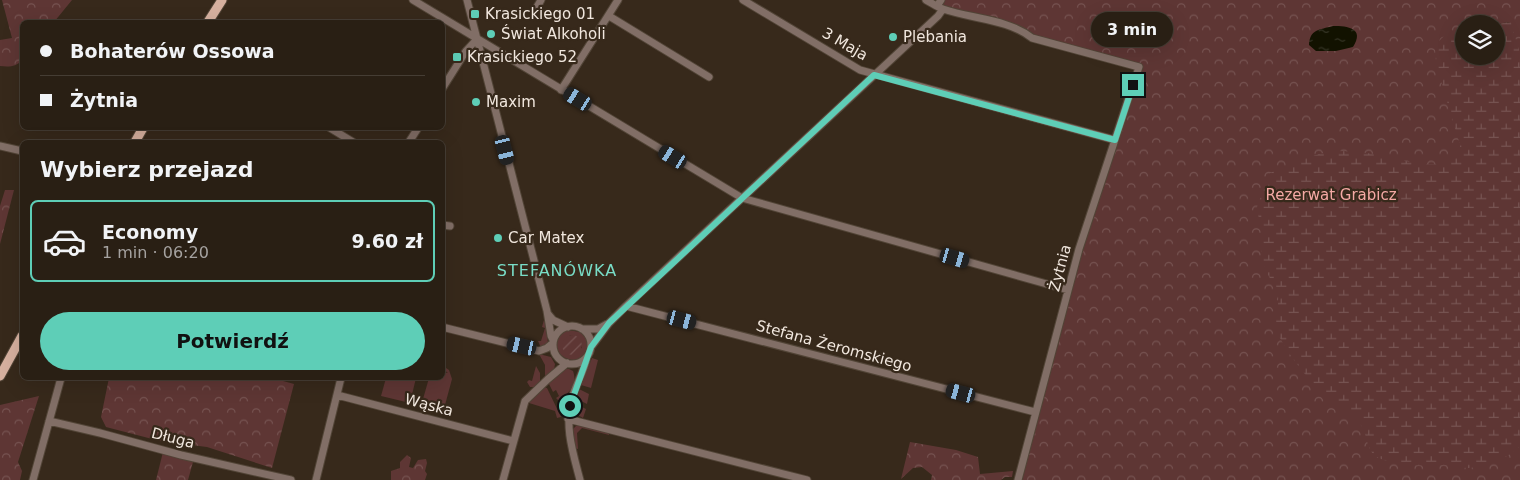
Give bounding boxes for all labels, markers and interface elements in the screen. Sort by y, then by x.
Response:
place label: Krasickiego 01 [485,5,595,23]
marker: Krasickiego 01 [469,8,481,20]
callout: 3 min [1092,12,1174,48]
map controls [1455,15,1505,65]
button: layers [1455,15,1505,65]
text: 3 min [1107,20,1157,39]
place label: Świat Alkoholi [501,24,606,43]
street label: 3 Maja [819,24,871,64]
marker: Świat Alkoholi [485,28,497,40]
place label: Plebania [903,28,967,46]
marker: Plebania [887,31,899,43]
text: Bohaterów Ossowa [70,40,275,62]
place label: Krasickiego 52 [467,48,577,66]
marker: Krasickiego 52 [451,51,463,63]
route end [1122,74,1144,96]
car [561,85,594,113]
text: Żytnia [70,89,138,111]
place label: Maxim [486,93,536,111]
marker: Maxim [470,96,482,108]
car [494,134,515,166]
car [656,143,689,171]
text: Wybierz przejazd [40,157,253,182]
park label: Rezerwat Grabicz [1265,186,1397,204]
icon: car [42,219,87,264]
text: Economy [102,221,198,243]
place label: Car Matex [508,229,585,247]
text: 9.60 zł [351,230,423,252]
marker: Car Matex [492,232,504,244]
street label: Żytnia [1044,242,1075,293]
text: 1 min · 06:20 [102,243,209,262]
car [938,247,971,269]
district label: STEFANÓWKA [497,261,617,280]
car [665,309,698,331]
button: Potwierdź [40,312,425,370]
street label: Stefana Żeromskiego [754,316,914,375]
car [505,335,538,357]
car [944,382,977,404]
street label: Wąska [403,390,455,420]
route start [559,395,581,417]
street label: Długa [149,424,197,452]

